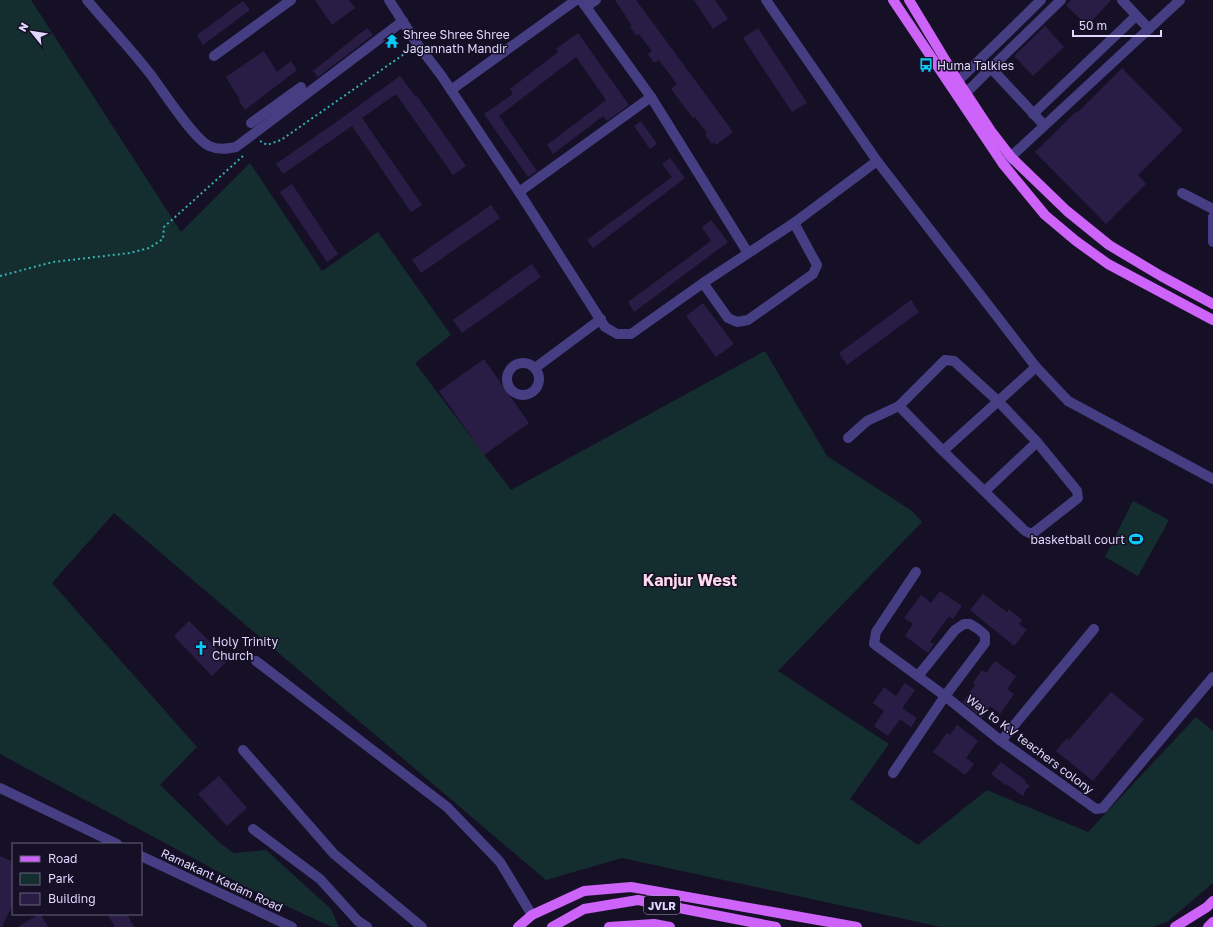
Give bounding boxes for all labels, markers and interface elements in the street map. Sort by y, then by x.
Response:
north arrow [12,12,52,52]
scale bar [1073,12,1161,38]
text: 50 m [1079,18,1107,33]
text: N [15,20,31,34]
place label: Shree Shree Shree Jagannath Mandir [403,27,510,56]
temple icon: Shree Shree Shree Jagannath Mandir [384,33,400,49]
bus stop icon: Huma Talkies [918,57,934,73]
place label: Huma Talkies [937,58,1014,73]
sports icon: basketball court [1128,531,1144,547]
place label: basketball court [1031,532,1125,547]
district label: Kanjur West [643,570,737,590]
place label: Holy Trinity Church [212,634,279,663]
church icon: Holy Trinity Church [193,640,209,656]
street label: Way to K.V teachers colony [963,691,1097,797]
legend [12,843,142,915]
street label: Ramakant Kadam Road [159,845,285,915]
text: Road [48,851,77,866]
text: Park [48,871,74,886]
text: Building [48,891,96,906]
road number: JVLR [644,896,680,914]

